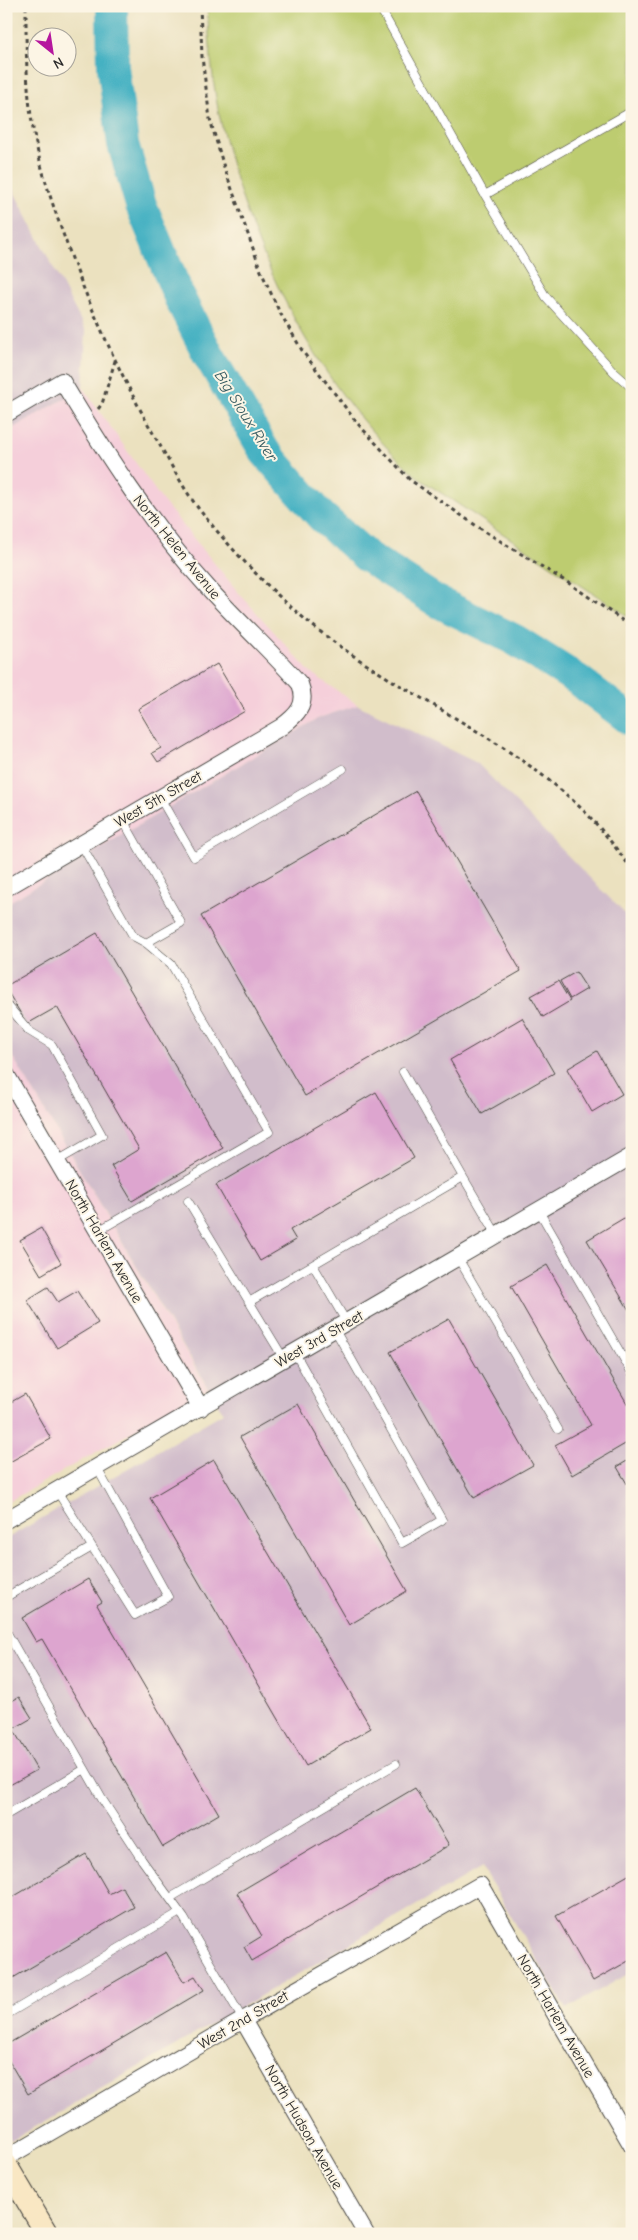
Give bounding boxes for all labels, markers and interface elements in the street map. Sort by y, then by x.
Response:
north arrow [28,28,78,78]
text: N [50,53,66,72]
water label: Big Sioux River [211,367,281,465]
street label: North Helen Avenue [129,491,225,603]
street label: West 5th Street [111,766,206,831]
street label: North Harlem Avenue [61,1176,147,1306]
street label: West 3rd Street [272,1306,367,1371]
street label: North Harlem Avenue [513,1951,599,2081]
street label: West 2nd Street [194,1986,292,2053]
street label: North Hudson Avenue [261,2062,347,2193]

